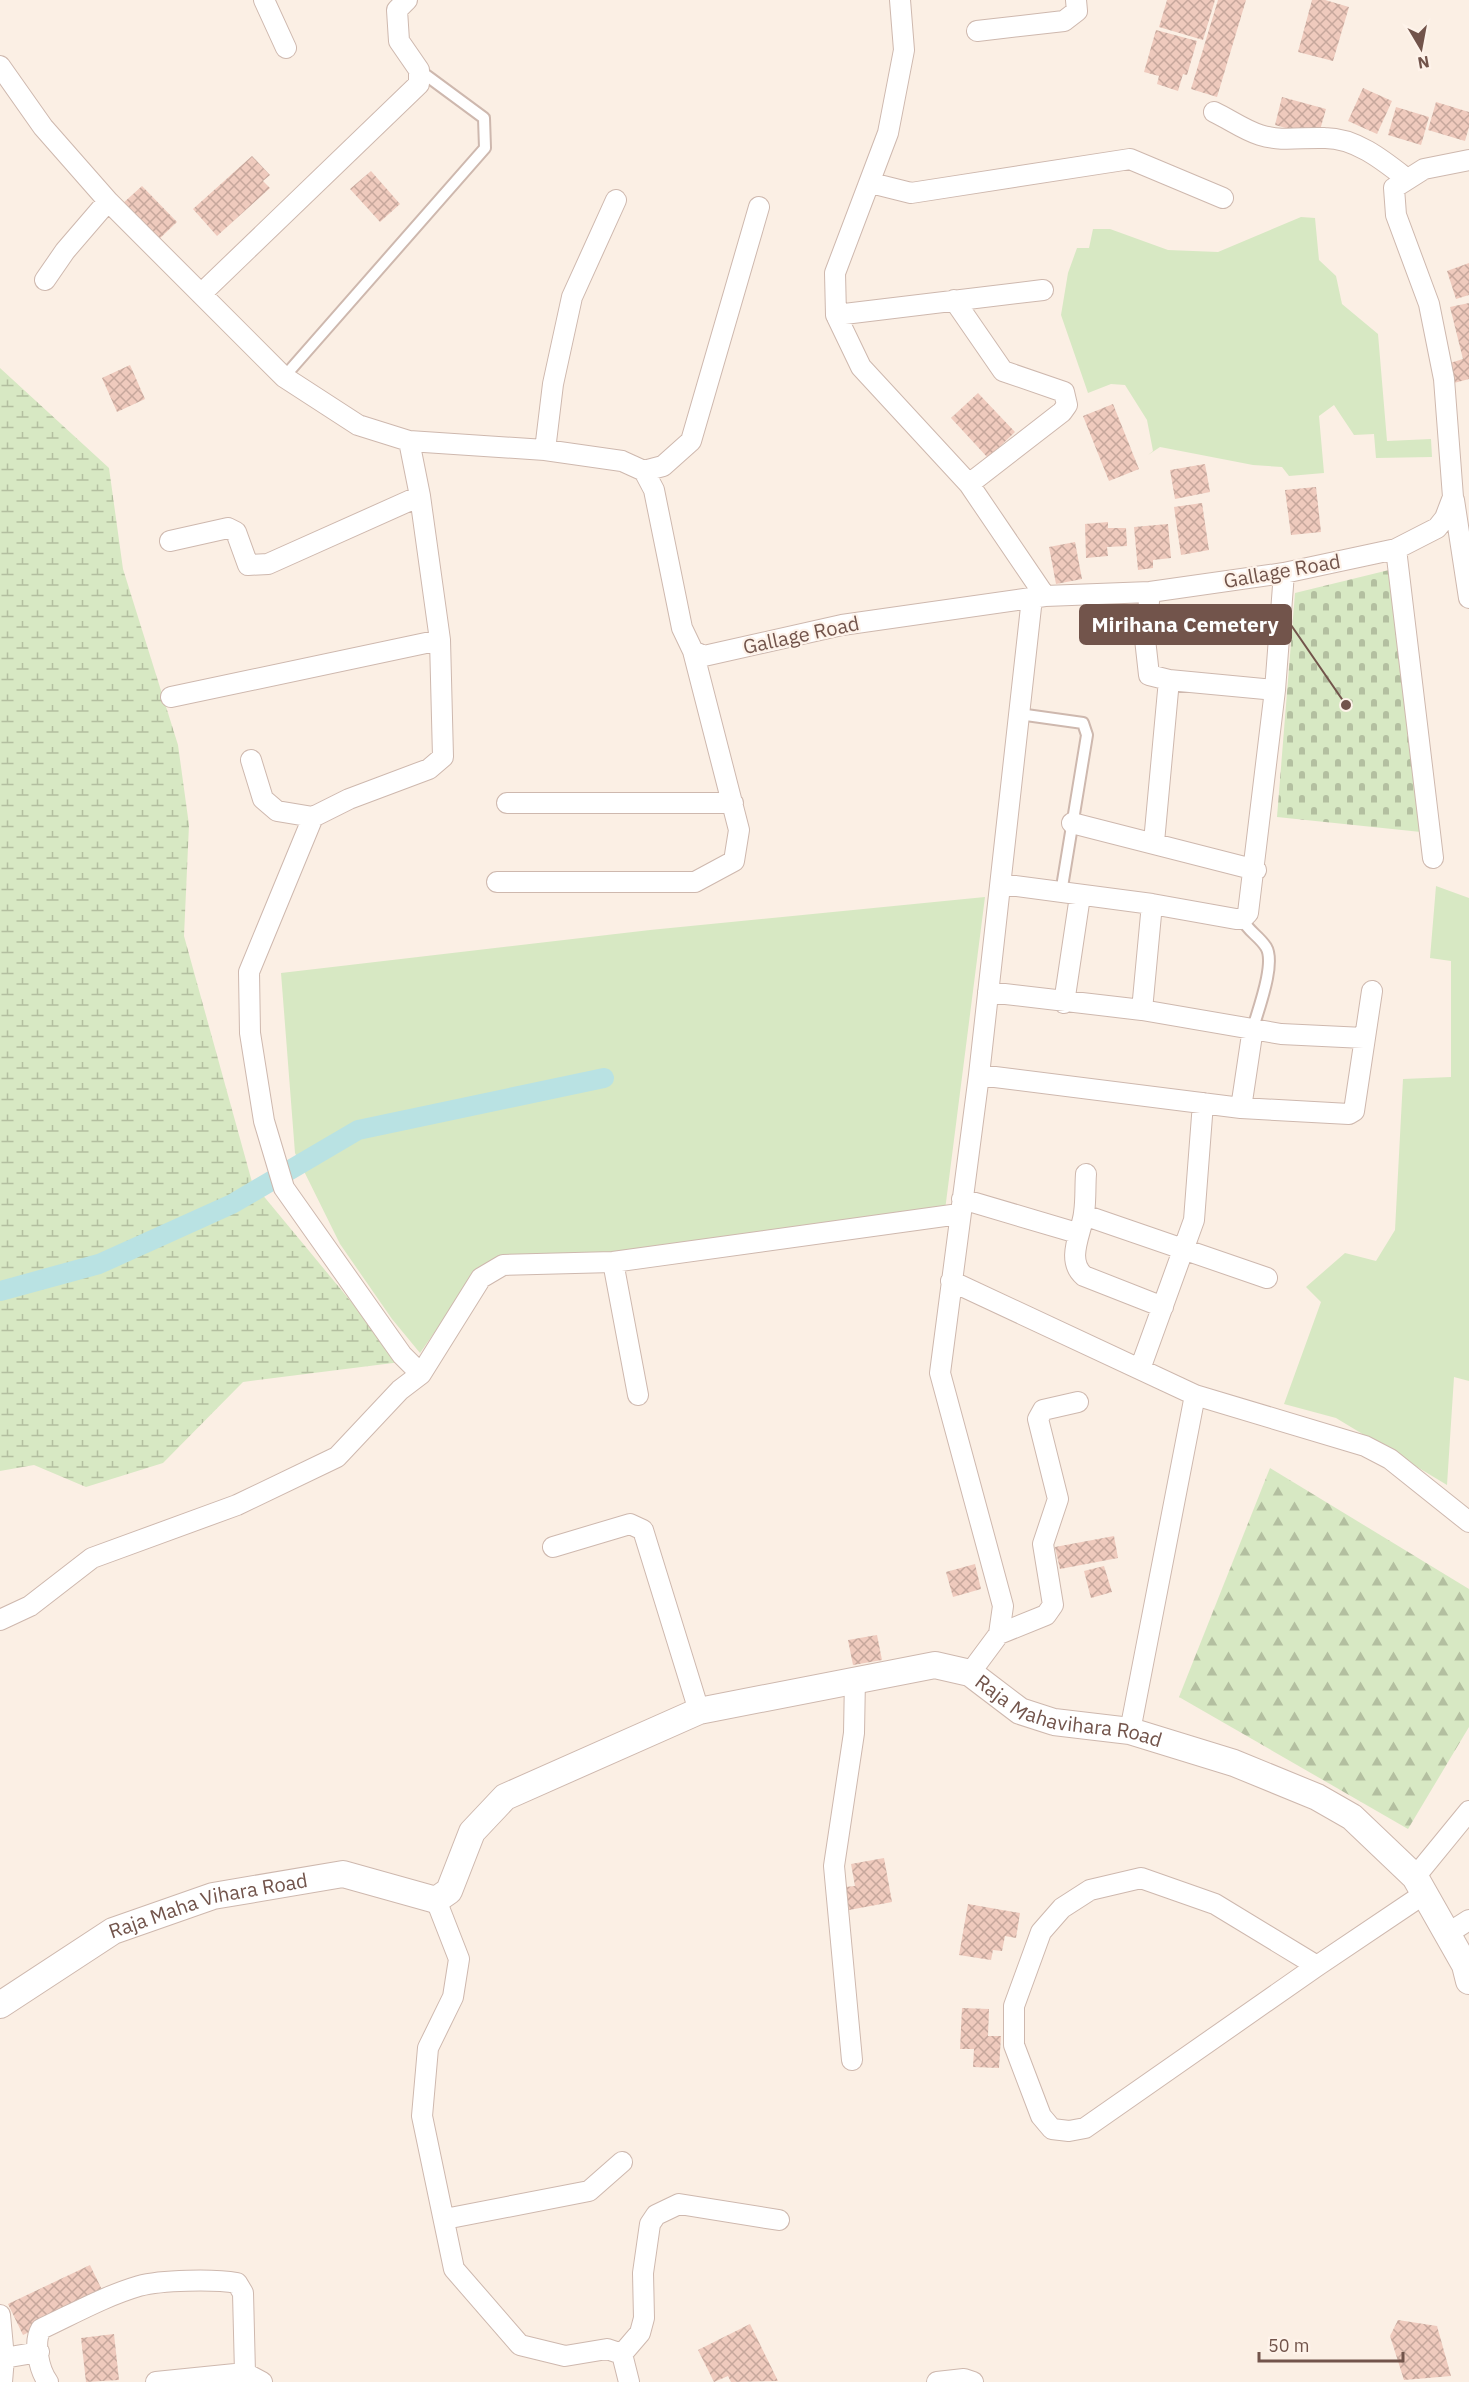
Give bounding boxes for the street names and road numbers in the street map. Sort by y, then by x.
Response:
street label: Gallage Road [1221,547,1342,594]
street label: Gallage Road [740,609,861,660]
street label: Raja Mahavihara Road [970,1668,1165,1753]
street label: Raja Maha Vihara Road [105,1866,310,1945]

